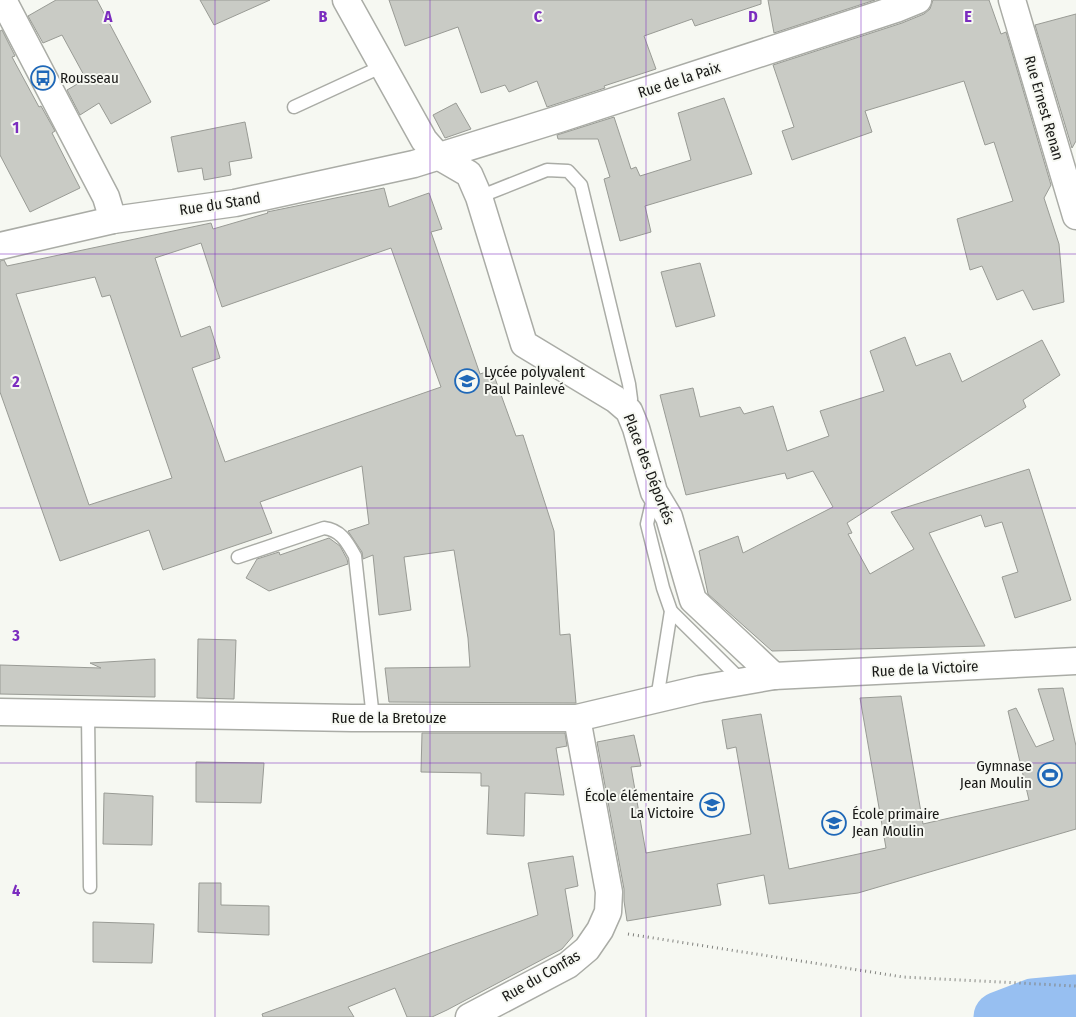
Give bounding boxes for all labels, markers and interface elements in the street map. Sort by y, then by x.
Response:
text: A [103,7,113,26]
text: B [319,7,328,26]
text: C [534,7,543,26]
text: D [748,7,758,26]
text: E [964,7,972,26]
street label: Rue Ernest Renan [1020,54,1068,162]
street label: Rue de la Paix [636,58,723,102]
bus stop icon: Rousseau [30,65,56,91]
place label: Rousseau [60,69,119,87]
text: 1 [13,118,19,137]
street label: Rue du Stand [178,189,262,219]
place label: Lycée polyvalent Paul Painlevé [484,363,585,398]
school or university icon: Lycée polyvalent Paul Painlevé [454,368,480,394]
text: 2 [11,372,20,391]
street label: Place des Déportés [620,411,678,527]
text: 3 [11,626,20,645]
street label: Rue de la Victoire [871,657,979,681]
street label: Rue de la Bretouze [332,709,446,727]
place label: Gymnase Jean Moulin [960,757,1032,792]
sports icon: Gymnase Jean Moulin [1037,762,1063,788]
place label: École élémentaire La Victoire [585,787,694,822]
school or university icon: École élémentaire La Victoire [699,792,725,818]
place label: École primaire Jean Moulin [852,805,939,840]
school or university icon: École primaire Jean Moulin [821,810,847,836]
text: 4 [12,881,20,900]
street label: Rue du Confas [499,946,583,1006]

